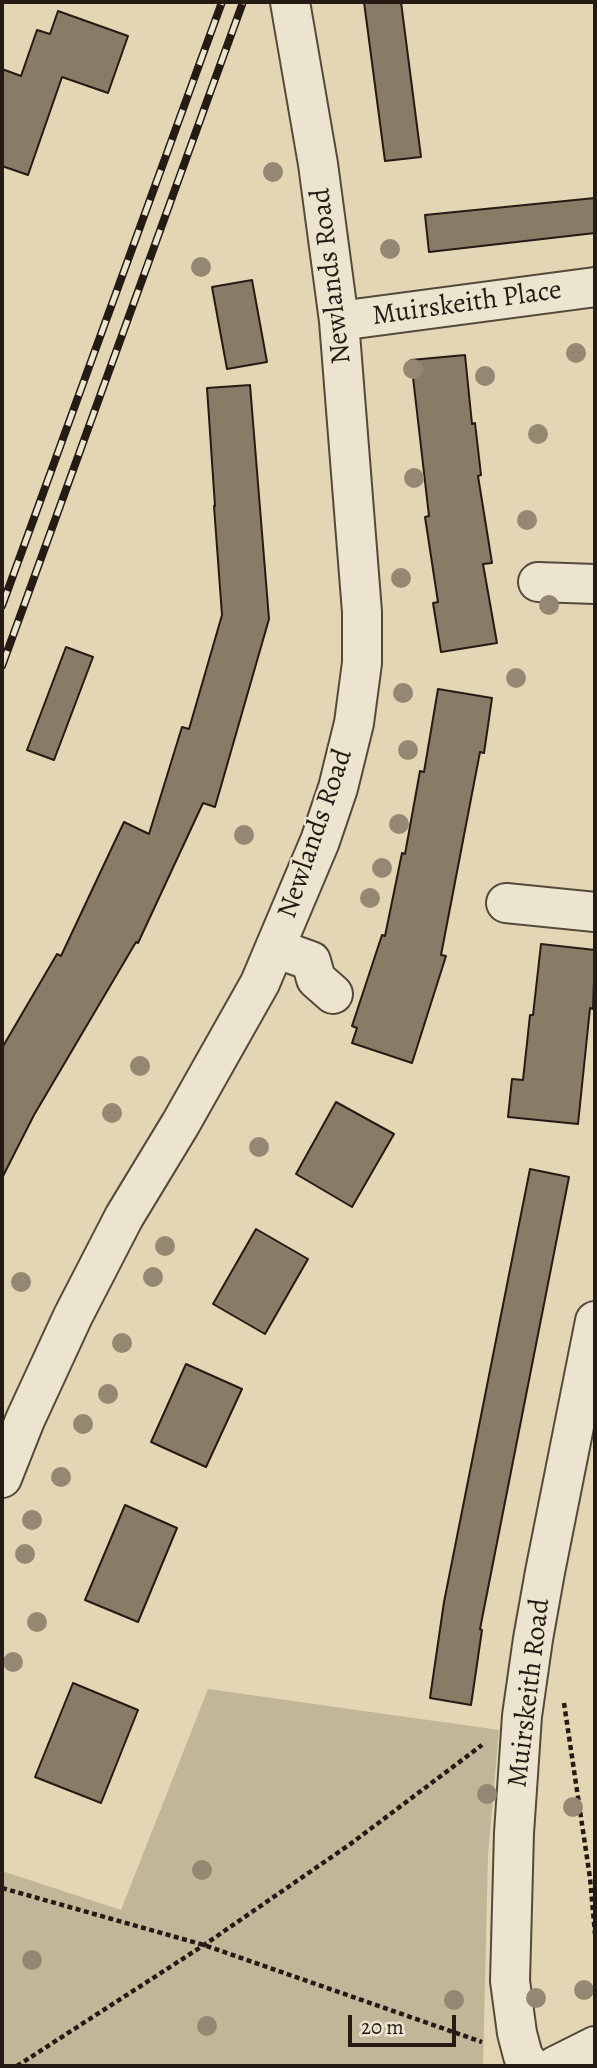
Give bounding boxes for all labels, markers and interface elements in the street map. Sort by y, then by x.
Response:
street label: Newlands Road [305,186,359,366]
street label: Muirskeith Place [370,274,564,334]
street label: Newlands Road [271,745,361,923]
street label: Muirskeith Road [502,1597,558,1789]
scale bar [352,2002,461,2046]
text: 20 m [361,2013,404,2041]

